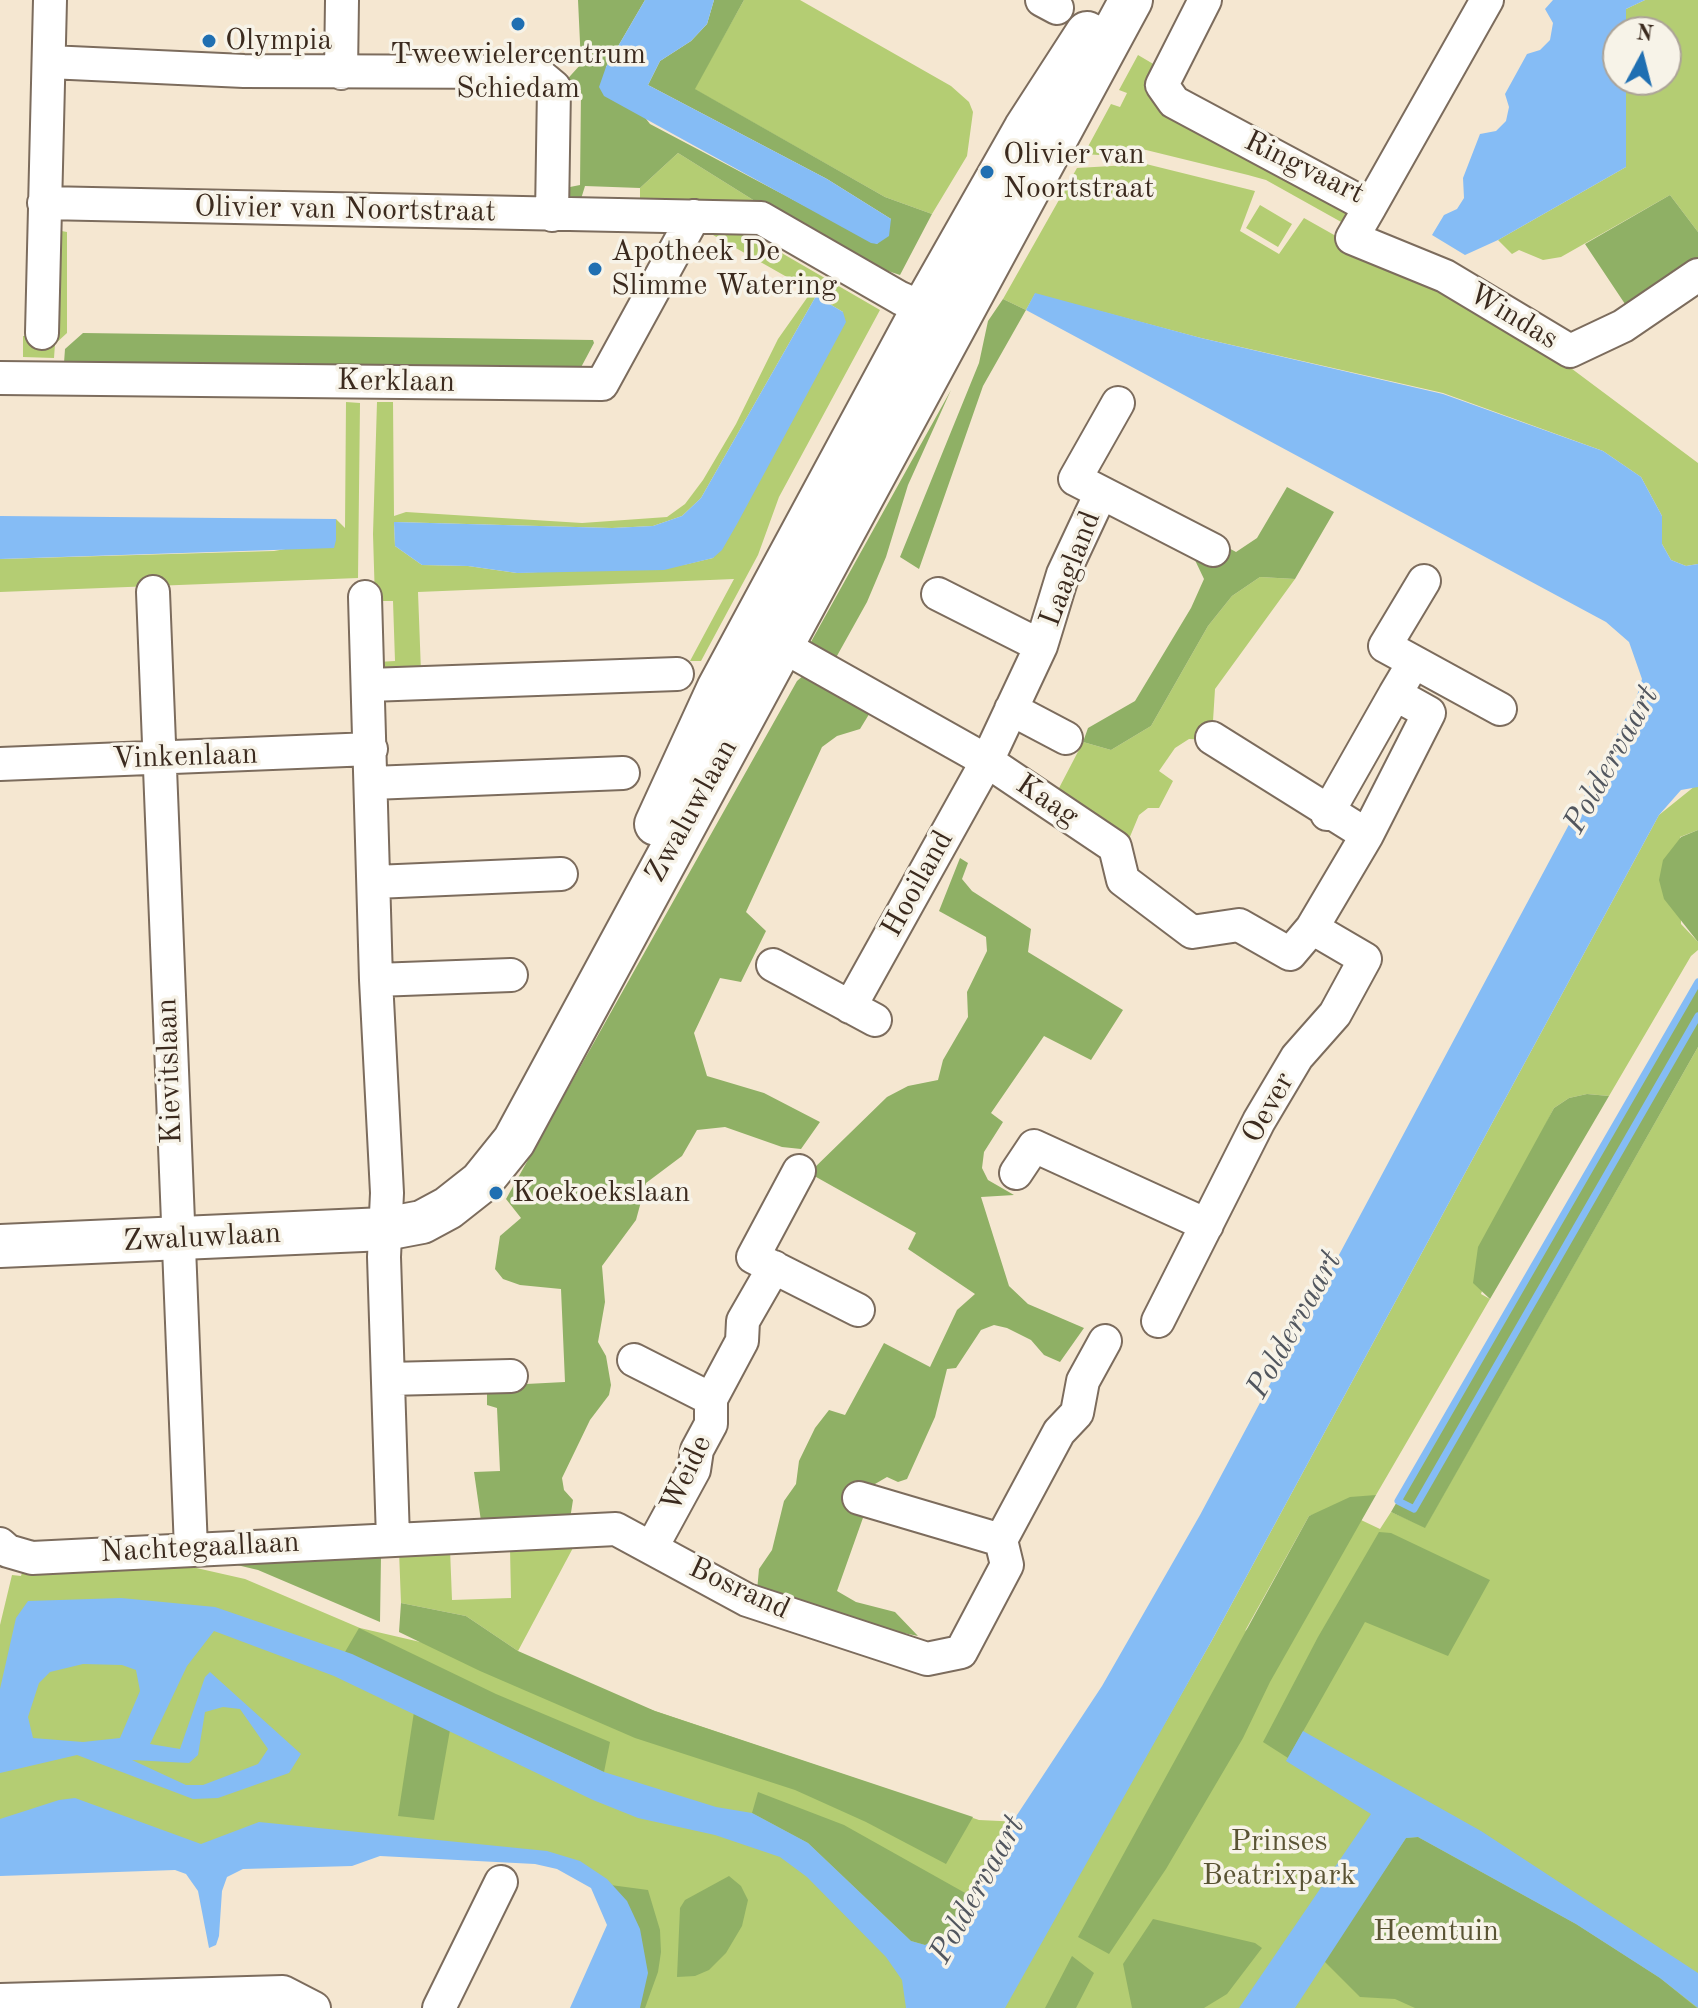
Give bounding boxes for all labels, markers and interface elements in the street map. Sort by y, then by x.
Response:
marker: Tweewielercentrum Schiedam [509,15,527,33]
north arrow [1602,16,1682,96]
text: N [1635,22,1654,46]
place label: Olympia [225,23,332,59]
marker: Olympia [200,32,218,50]
place label: Tweewielercentrum Schiedam [390,37,646,108]
street label: Ringvaart [1238,123,1370,213]
place label: Olivier van Noortstraat [1003,137,1155,208]
marker: Olivier van Noortstraat [978,163,996,181]
street label: Olivier van Noortstraat [194,189,496,231]
place label: Apotheek De Slimme Watering [611,234,837,304]
marker: Apotheek De Slimme Watering [586,260,604,278]
street label: Windas [1462,276,1564,358]
street label: Kerklaan [337,363,455,401]
street label: Laagland [1033,506,1109,632]
water label: Poldervaart [1556,680,1668,840]
street label: Zwaluwlaan [638,733,746,889]
street label: Vinkenlaan [112,736,258,778]
street label: Kaag [1009,767,1085,835]
street label: Hooiland [874,824,962,944]
street label: Kievitslaan [149,997,191,1145]
street label: Oever [1235,1066,1303,1150]
place label: Koekoekslaan [512,1175,690,1211]
marker: Koekoekslaan [487,1184,505,1202]
street label: Zwaluwlaan [122,1216,282,1260]
water label: Poldervaart [1239,1245,1351,1405]
street label: Weide [654,1430,720,1518]
street label: Nachtegaallaan [99,1525,301,1571]
street label: Bosrand [683,1550,795,1628]
water label: Poldervaart [922,1810,1034,1970]
park label: Prinses Beatrixpark [1202,1824,1356,1894]
park label: Heemtuin [1373,1914,1499,1950]

